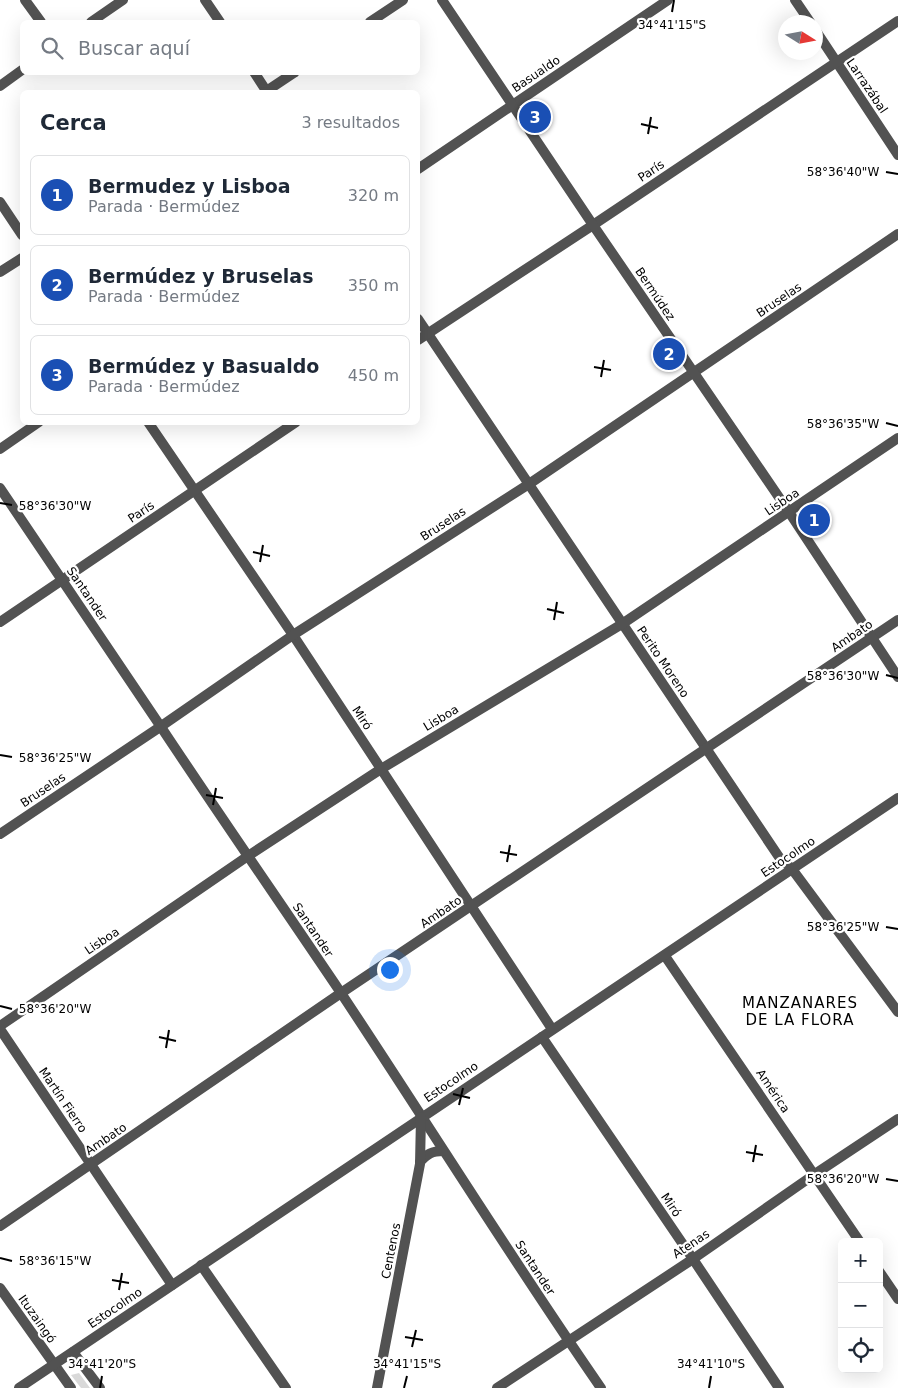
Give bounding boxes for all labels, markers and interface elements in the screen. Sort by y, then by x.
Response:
north arrow [778,15,823,60]
text: 34°41'15"S [638,18,706,32]
search box [20,20,420,75]
icon: search [38,34,66,62]
text: Buscar aquí [78,37,190,59]
street label: Basualdo [509,53,563,95]
street label: Larrazábal [844,56,890,116]
pin: 3 [519,98,551,136]
text: Cerca [40,111,107,135]
text: 3 resultados [301,113,400,132]
street label: París [635,157,667,185]
text: 58°36'40"W [807,165,879,179]
text: Bermudez y Lisboa [88,175,291,197]
text: 1 [51,186,63,205]
text: 320 m [348,186,399,205]
text: Parada · Bermúdez [88,197,240,216]
text: Bermúdez y Bruselas [88,265,313,287]
street label: Bermúdez [632,265,678,323]
text: 2 [51,276,63,295]
text: 350 m [348,276,399,295]
street label: Bruselas [754,280,804,320]
text: Parada · Bermúdez [88,287,240,306]
pin: 2 [653,335,685,373]
text: Bermúdez y Basualdo [88,355,319,377]
text: 3 [51,366,63,385]
text: 450 m [348,366,399,385]
text: Parada · Bermúdez [88,377,240,396]
text: 58°36'35"W [807,417,879,431]
street label: Lisboa [762,485,802,519]
street label: París [125,498,157,526]
text: 58°36'30"W [19,499,91,513]
pin: 1 [798,501,830,539]
street label: Bruselas [418,504,468,544]
street label: Santander [64,564,110,624]
street label: Ambato [829,617,875,655]
street label: Perito Moreno [634,624,692,700]
text: 58°36'30"W [807,669,879,683]
street label: Lisboa [421,702,461,734]
street label: Miró [349,703,375,733]
text: 58°36'25"W [19,751,91,765]
street label: Bruselas [18,770,68,810]
street label: Estocolmo [758,834,818,880]
street label: Ambato [418,893,464,931]
street label: Santander [290,900,336,960]
text: 58°36'25"W [807,920,879,934]
street label: Lisboa [82,924,122,958]
your location [377,957,403,983]
district label: MANZANARES DE LA FLORA [742,994,858,1029]
text: 58°36'20"W [19,1002,91,1016]
street label: Estocolmo [421,1059,481,1105]
street label: Martín Fierro [36,1065,90,1135]
street label: América [753,1067,793,1115]
street label: Ambato [83,1120,129,1158]
text: 58°36'20"W [807,1172,879,1186]
street label: Miró [658,1190,684,1220]
street label: Centenos [379,1222,403,1280]
street label: Atenas [670,1227,712,1261]
street label: Santander [512,1238,558,1298]
map controls [838,1238,883,1373]
button: + [838,1238,883,1283]
text: 58°36'15"W [19,1254,91,1268]
button: − [838,1283,883,1328]
street label: Estocolmo [85,1285,145,1331]
street label: Ituzaingó [15,1292,59,1346]
button: locate [838,1328,883,1373]
text: 34°41'20"S [68,1357,136,1371]
text: 34°41'15"S [373,1357,441,1371]
text: 34°41'10"S [677,1357,745,1371]

